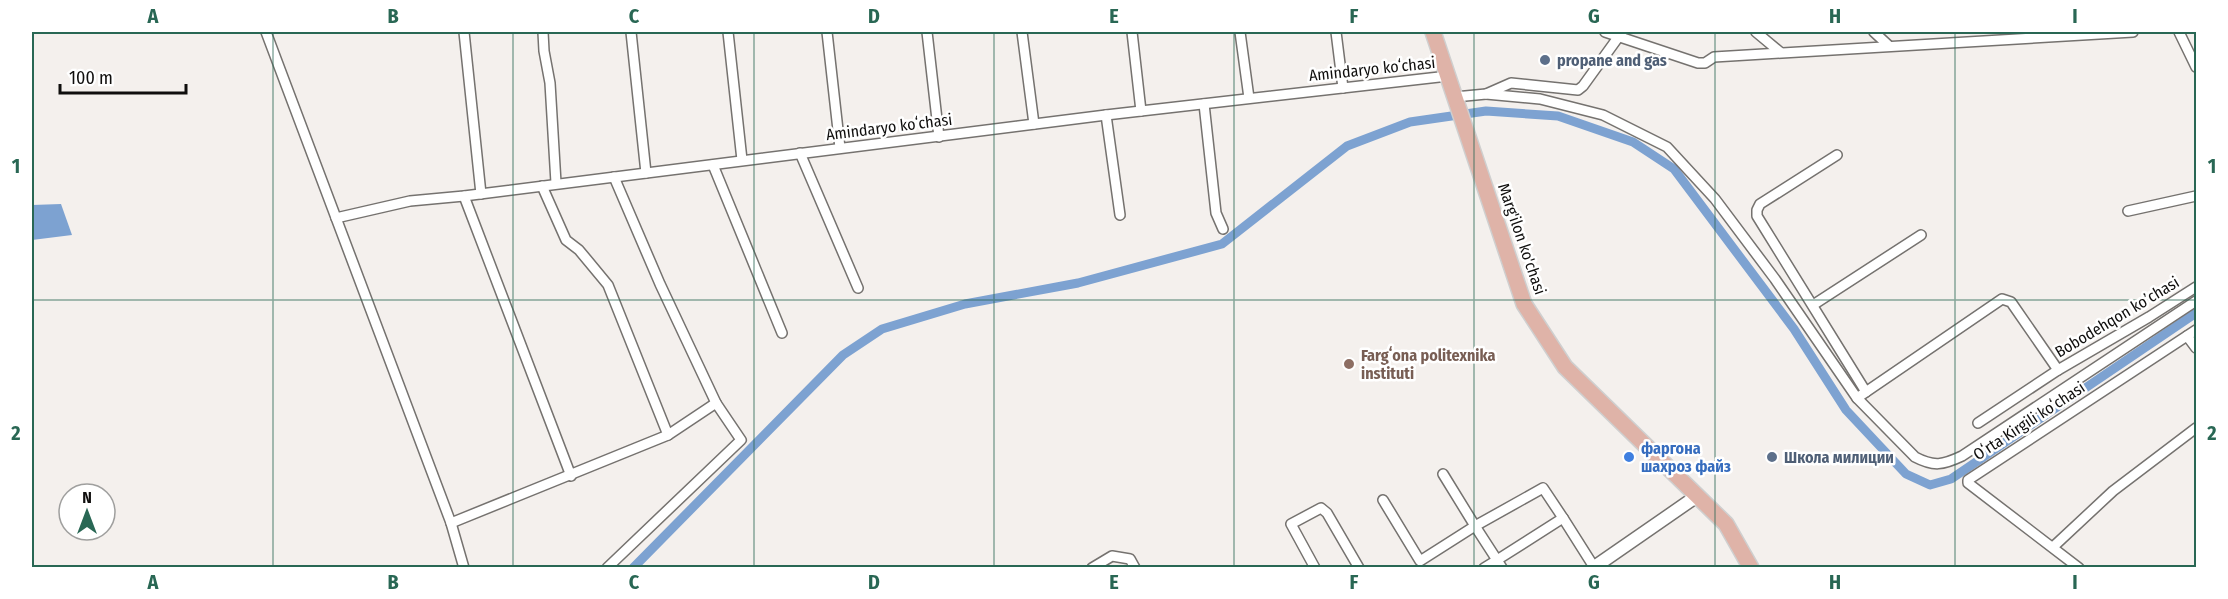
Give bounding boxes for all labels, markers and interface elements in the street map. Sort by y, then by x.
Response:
text: A [147,4,160,28]
text: B [387,4,399,28]
text: C [629,4,640,28]
text: D [868,4,880,28]
text: E [1109,4,1119,28]
text: F [1350,4,1359,28]
text: G [1588,4,1600,28]
text: H [1829,4,1841,28]
text: I [2072,4,2078,28]
place label: propane and gas [1557,51,1667,70]
street label: Amindaryo koʻchasi [1308,53,1436,85]
marker: propane and gas [1538,53,1552,67]
scale bar [60,57,186,95]
text: 100 m [69,67,113,89]
street label: Amindaryo koʻchasi [825,110,953,144]
text: 1 [12,154,20,178]
text: 1 [2208,154,2216,178]
street label: Marg'ilon ko'chasi [1494,181,1550,297]
street label: Bobodehqon koʼchasi [2052,272,2182,362]
place label: Fargʻona politexnika instituti [1361,346,1495,383]
marker: Fargʻona politexnika instituti [1342,357,1356,371]
street label: Oʻrta Kirgili koʻchasi [1970,378,2088,464]
text: 2 [10,421,21,445]
text: 2 [2206,421,2217,445]
place label: фаргона шахроз файз [1641,439,1731,476]
place label: Школа милиции [1784,448,1894,467]
marker: фаргона шахроз файз [1622,450,1636,464]
marker: Школа милиции [1765,450,1779,464]
north arrow [57,482,117,542]
text: N [82,488,92,507]
text: A [147,570,160,594]
text: B [387,570,399,594]
text: C [629,570,640,594]
text: D [868,570,880,594]
text: E [1109,570,1119,594]
text: F [1350,570,1359,594]
text: G [1588,570,1600,594]
text: H [1829,570,1841,594]
text: I [2072,570,2078,594]

